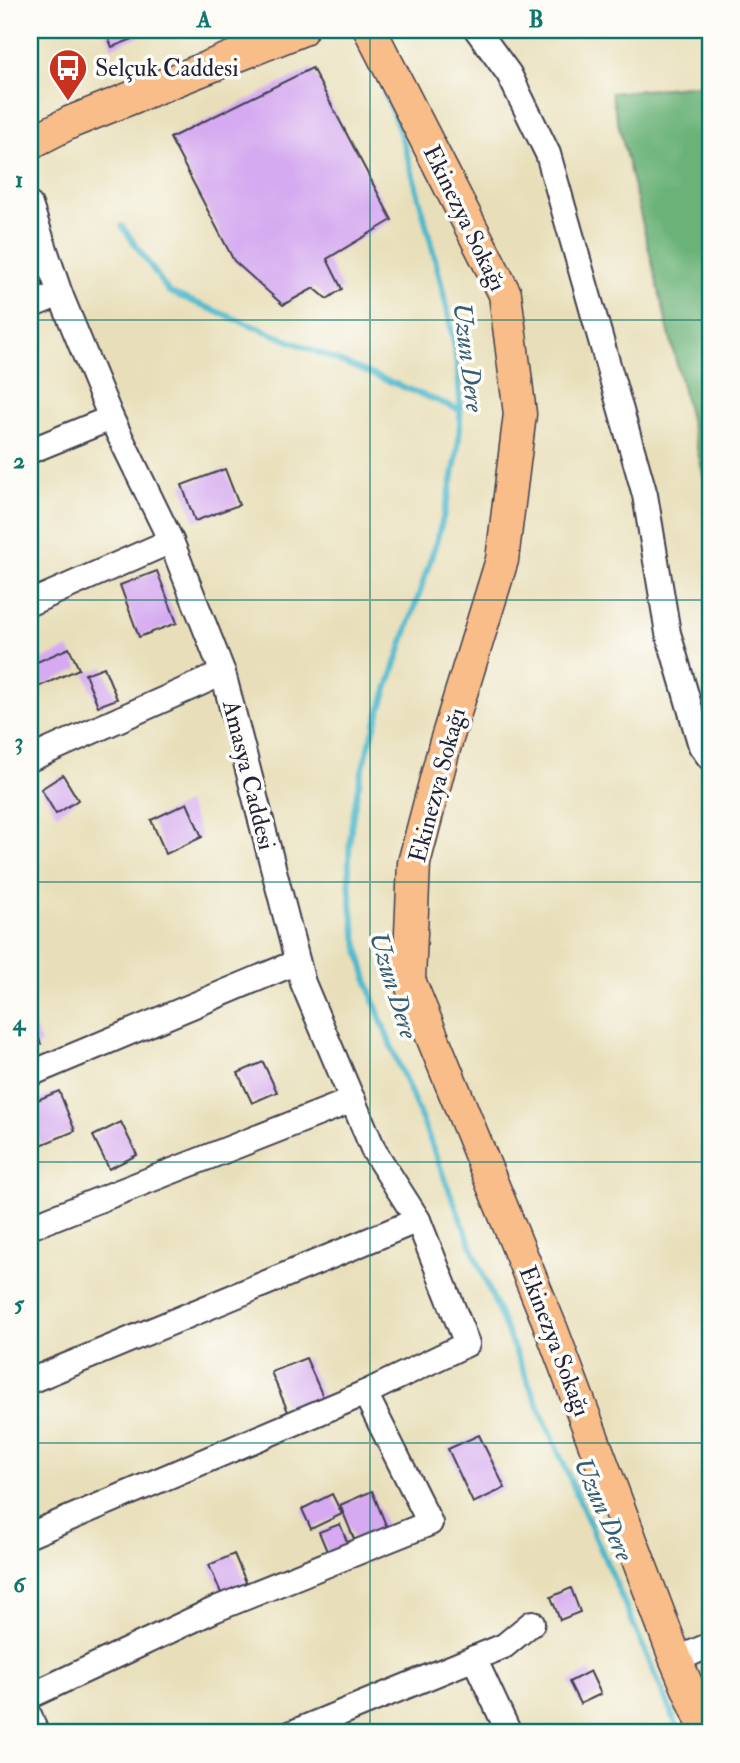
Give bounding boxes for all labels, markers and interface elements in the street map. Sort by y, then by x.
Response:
text: A [196,5,212,34]
text: B [528,5,544,34]
bus stop icon: Selçuk Caddesi [47,47,89,102]
place label: Selçuk Caddesi [95,53,239,84]
street label: Ekinezya Sokağı [416,140,513,296]
text: 1 [15,165,23,194]
water label: Uzun Dere [445,301,491,414]
text: 2 [13,446,25,475]
street label: Amasya Caddesi [215,696,282,853]
street label: Ekinezya Sokağı [402,704,473,866]
text: 3 [15,727,23,756]
water label: Uzun Dere [362,928,425,1043]
text: 4 [12,1008,27,1037]
street label: Ekinezya Sokağı [512,1262,597,1421]
text: 5 [14,1289,25,1318]
water label: Uzun Dere [566,1453,640,1567]
text: 6 [13,1570,27,1599]

